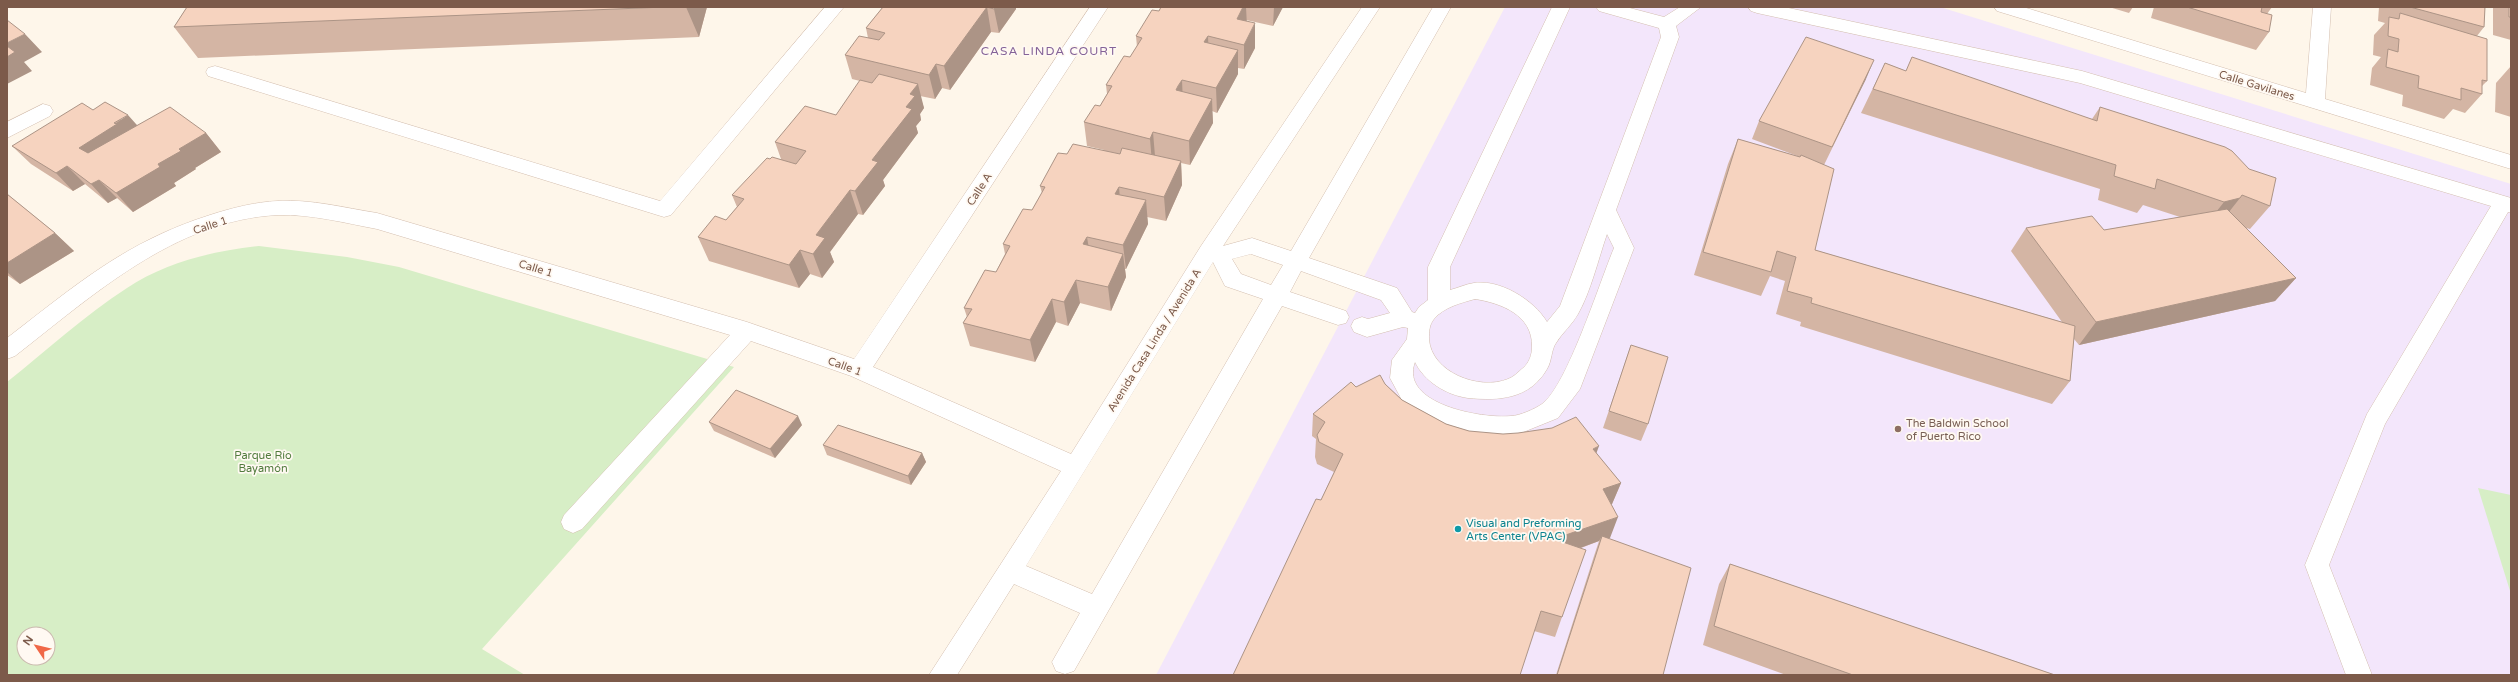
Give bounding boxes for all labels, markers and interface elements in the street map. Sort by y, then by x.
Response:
district label: CASA LINDA COURT [981,44,1117,58]
street label: Calle Gavilanes [2217,68,2296,103]
street label: Calle A [964,170,995,208]
street label: Calle 1 [191,214,229,237]
street label: Calle 1 [517,257,555,280]
street label: Avenida Casa Linda / Avenida A [1105,266,1204,414]
street label: Calle 1 [826,354,864,379]
place label: The Baldwin School of Puerto Rico [1906,417,2008,443]
marker: The Baldwin School of Puerto Rico [1893,424,1903,434]
park label: Parque Río Bayamón [234,449,292,475]
place label: Visual and Preforming Arts Center (VPAC) [1466,517,1582,543]
marker: Visual and Preforming Arts Center (VPAC) [1453,524,1463,534]
north arrow [16,626,56,666]
text: N [20,633,36,648]

